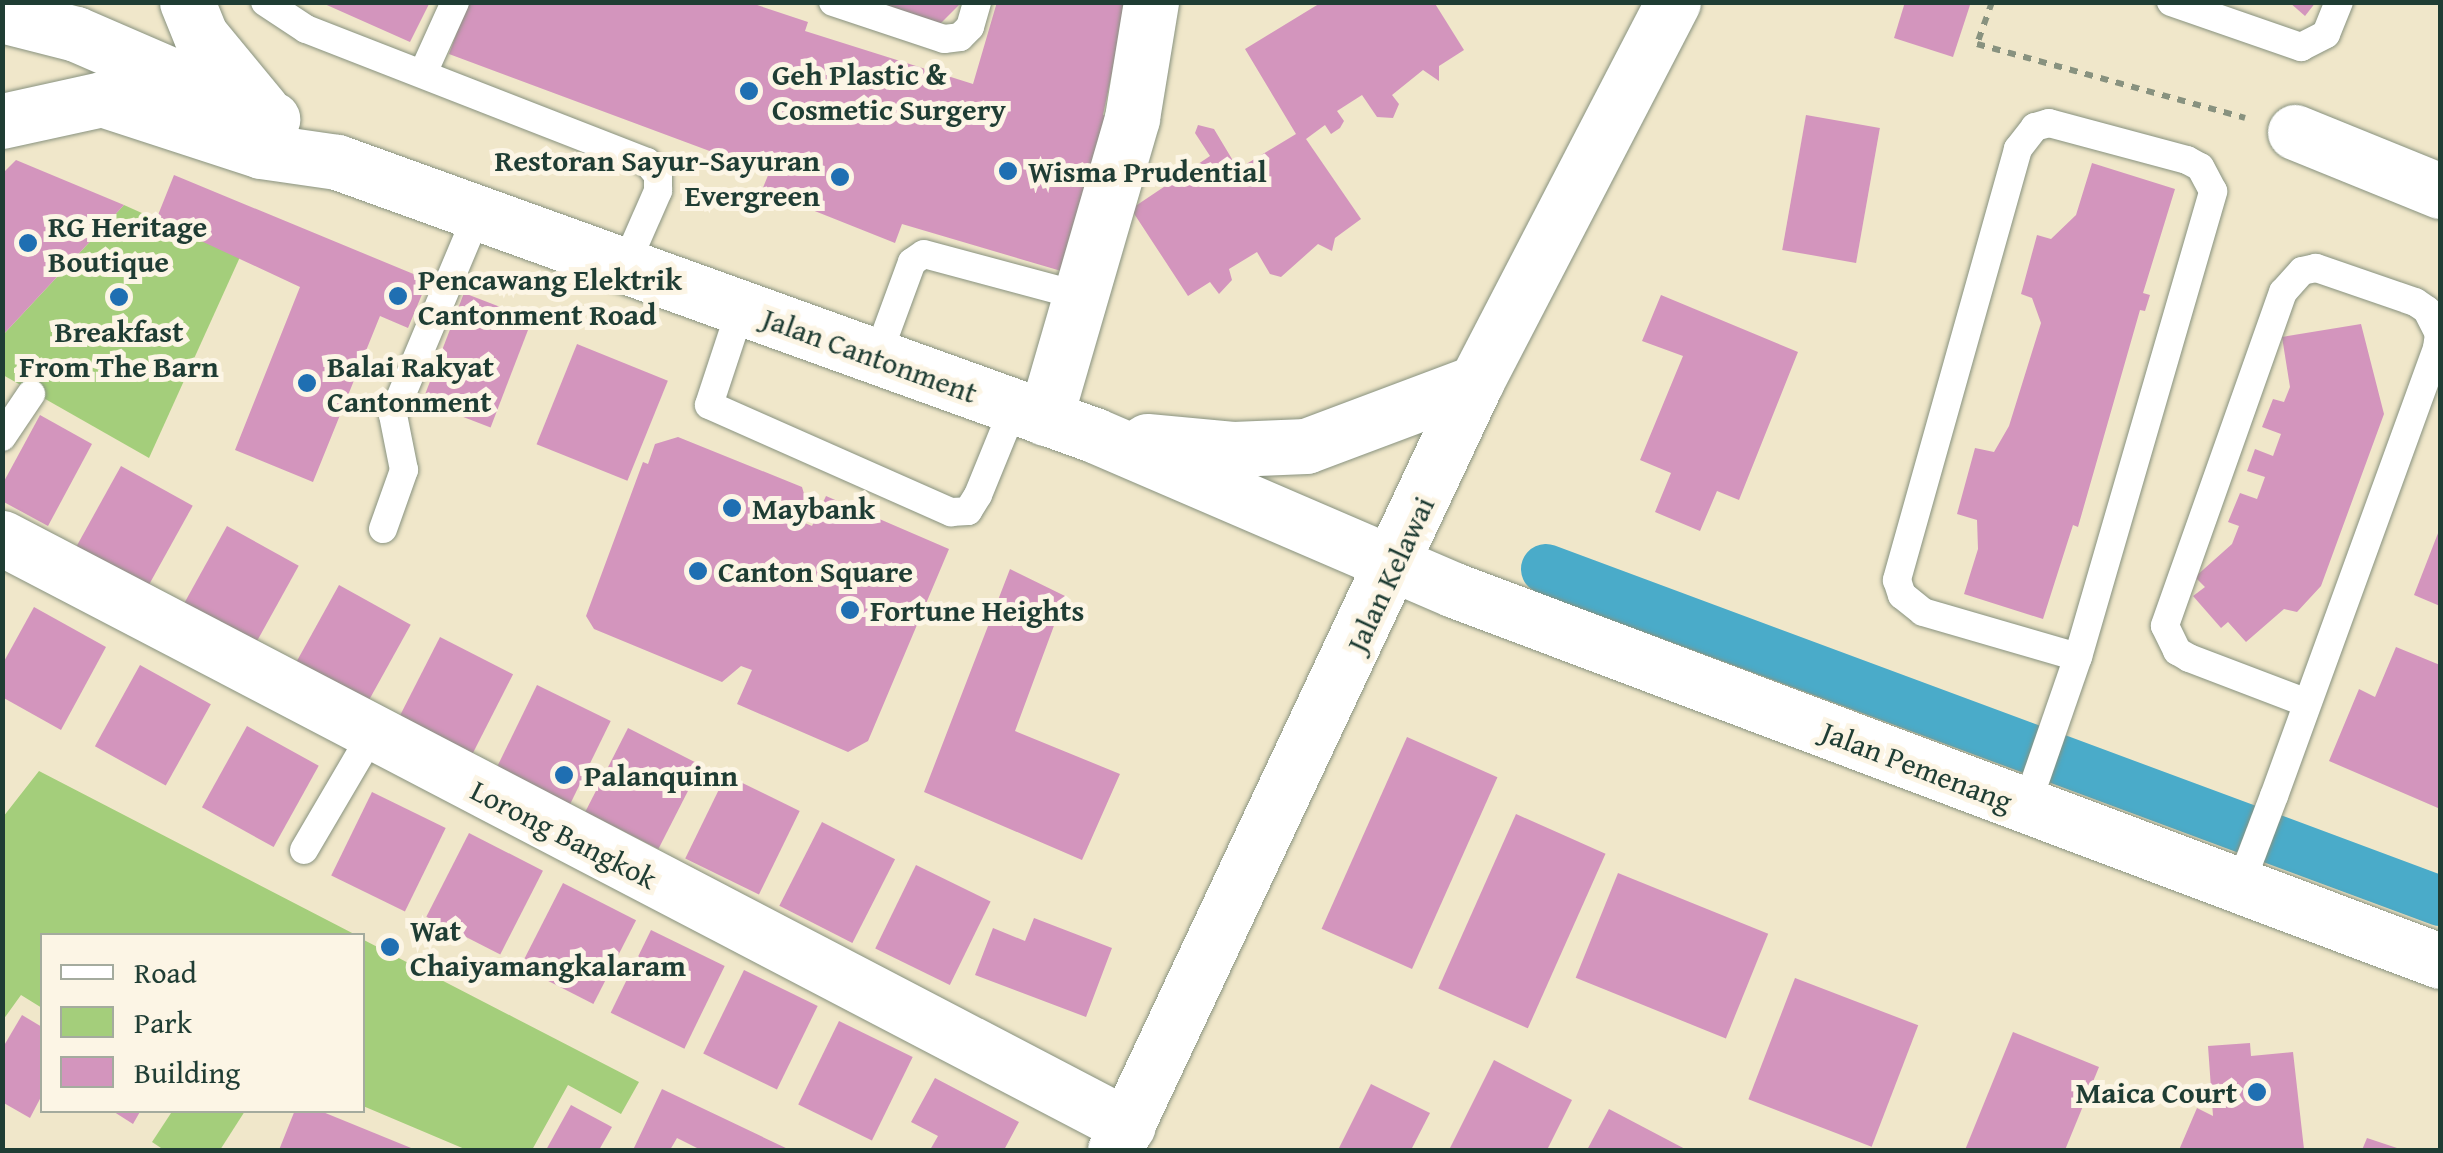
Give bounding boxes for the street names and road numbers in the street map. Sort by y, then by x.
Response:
street label: Jalan Cantonment [758,299,982,411]
street label: Jalan Kelawai [1338,491,1442,657]
street label: Jalan Pemenang [1817,713,2017,819]
street label: Lorong Bangkok [465,772,663,896]

